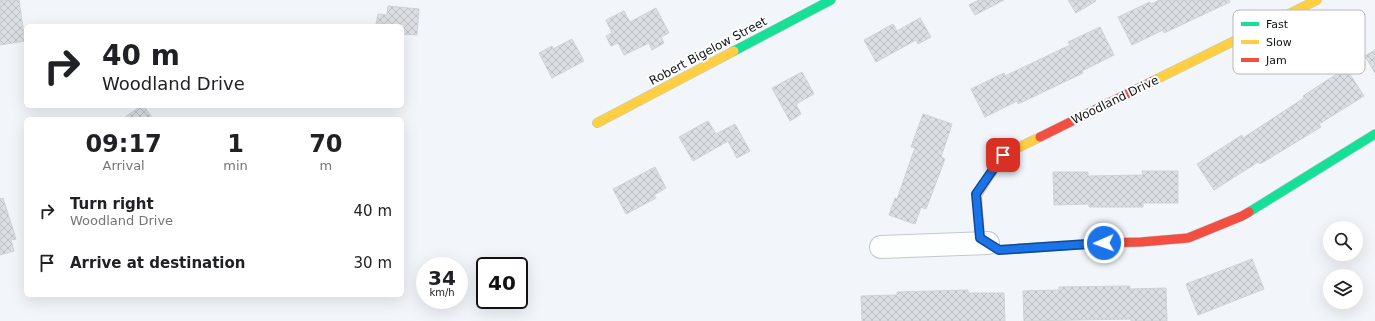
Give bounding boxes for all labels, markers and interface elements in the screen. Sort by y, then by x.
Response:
legend [1233,10,1365,74]
street label: Robert Bigelow Street [647,14,769,88]
text: Fast [1266,18,1289,31]
text: Slow [1266,36,1292,49]
text: 40 m [102,39,180,72]
icon: right [36,40,88,92]
text: Jam [1265,54,1287,67]
text: Woodland Drive [102,73,245,94]
street label: Woodland Drive [1069,73,1161,127]
text: 09:17 [85,130,162,158]
text: 1 [227,130,244,158]
text: 70 [309,130,343,158]
pin [986,138,1020,172]
icon: arrive [992,144,1014,166]
text: Arrival [102,158,145,173]
text: min [223,158,248,173]
text: m [320,158,332,173]
text: Turn right [70,195,154,213]
icon: right [36,200,58,222]
text: 40 m [354,202,392,220]
text: Woodland Drive [70,213,173,228]
map controls [1323,221,1363,309]
button: search [1323,221,1363,261]
position arrow [1083,222,1125,264]
icon: arrive [36,252,58,274]
text: Arrive at destination [70,254,245,272]
text: 30 m [354,254,392,272]
speed limit sign: 40 [476,257,528,309]
text: 34 [428,266,456,290]
button: layers [1323,269,1363,309]
text: km/h [429,287,455,298]

